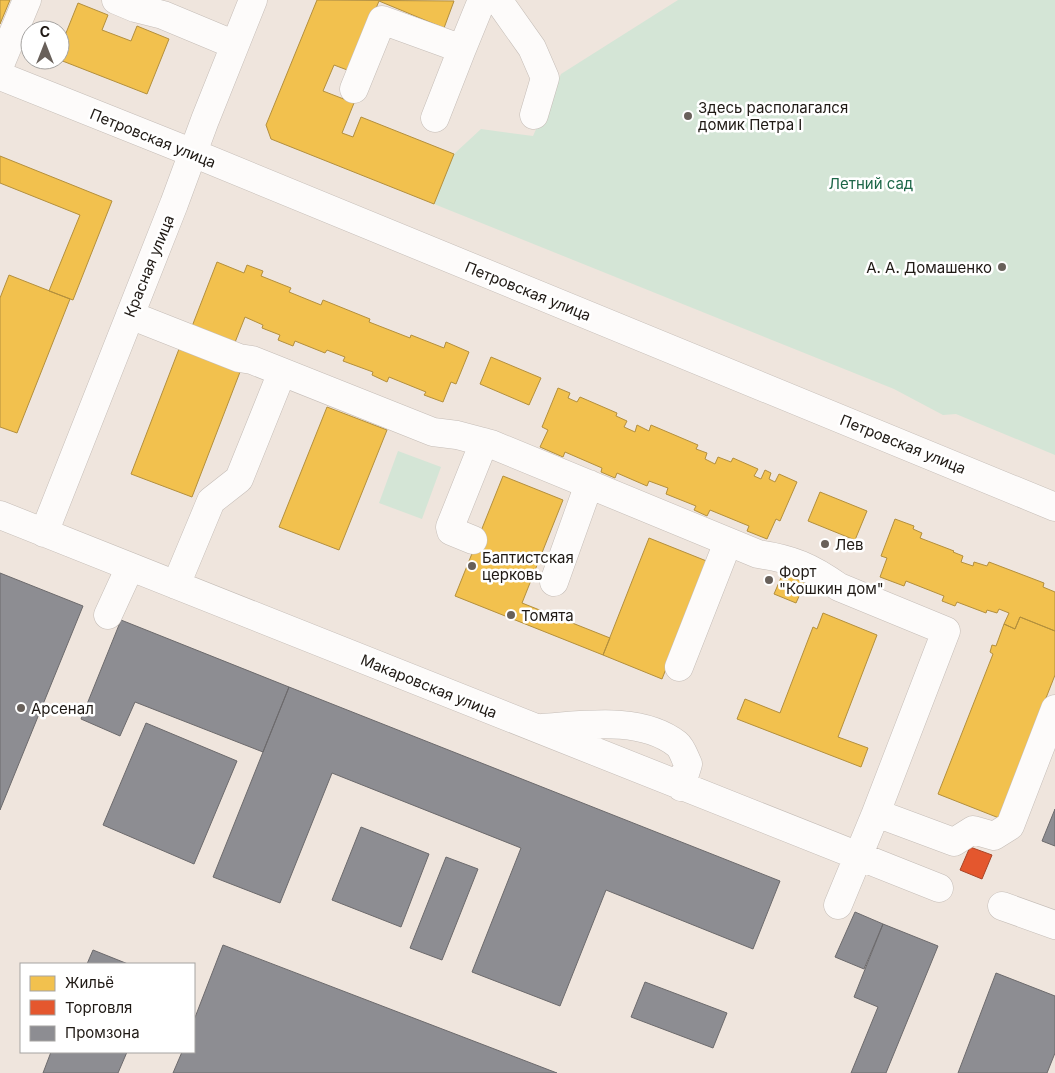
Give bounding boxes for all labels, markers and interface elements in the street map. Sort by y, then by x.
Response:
north arrow [20,20,70,70]
text: С [40,23,50,40]
place label: Здесь располагался домик Петра I [698,98,848,134]
street label: Петровская улица [87,104,219,172]
marker: Здесь располагался домик Петра I [682,110,694,122]
park label: Летний сад [829,174,913,193]
street label: Красная улица [120,212,178,320]
street label: Петровская улица [462,257,594,325]
place label: А. А. Домашенко [866,258,992,277]
marker: А. А. Домашенко [996,261,1008,273]
street label: Петровская улица [837,410,969,478]
place label: Лев [835,535,863,554]
marker: Лев [819,538,831,550]
place label: Баптистская церковь [482,548,574,584]
marker: Баптистская церковь [466,560,478,572]
place label: Форт "Кошкин дом" [779,562,884,598]
marker: Форт "Кошкин дом" [763,574,775,586]
place label: Томята [521,606,574,625]
marker: Томята [505,609,517,621]
street label: Макаровская улица [358,650,500,722]
place label: Арсенал [31,699,94,718]
marker: Арсенал [15,702,27,714]
legend [20,963,195,1053]
text: Жильё [65,973,114,992]
text: Торговля [65,998,132,1017]
text: Промзона [65,1023,140,1042]

